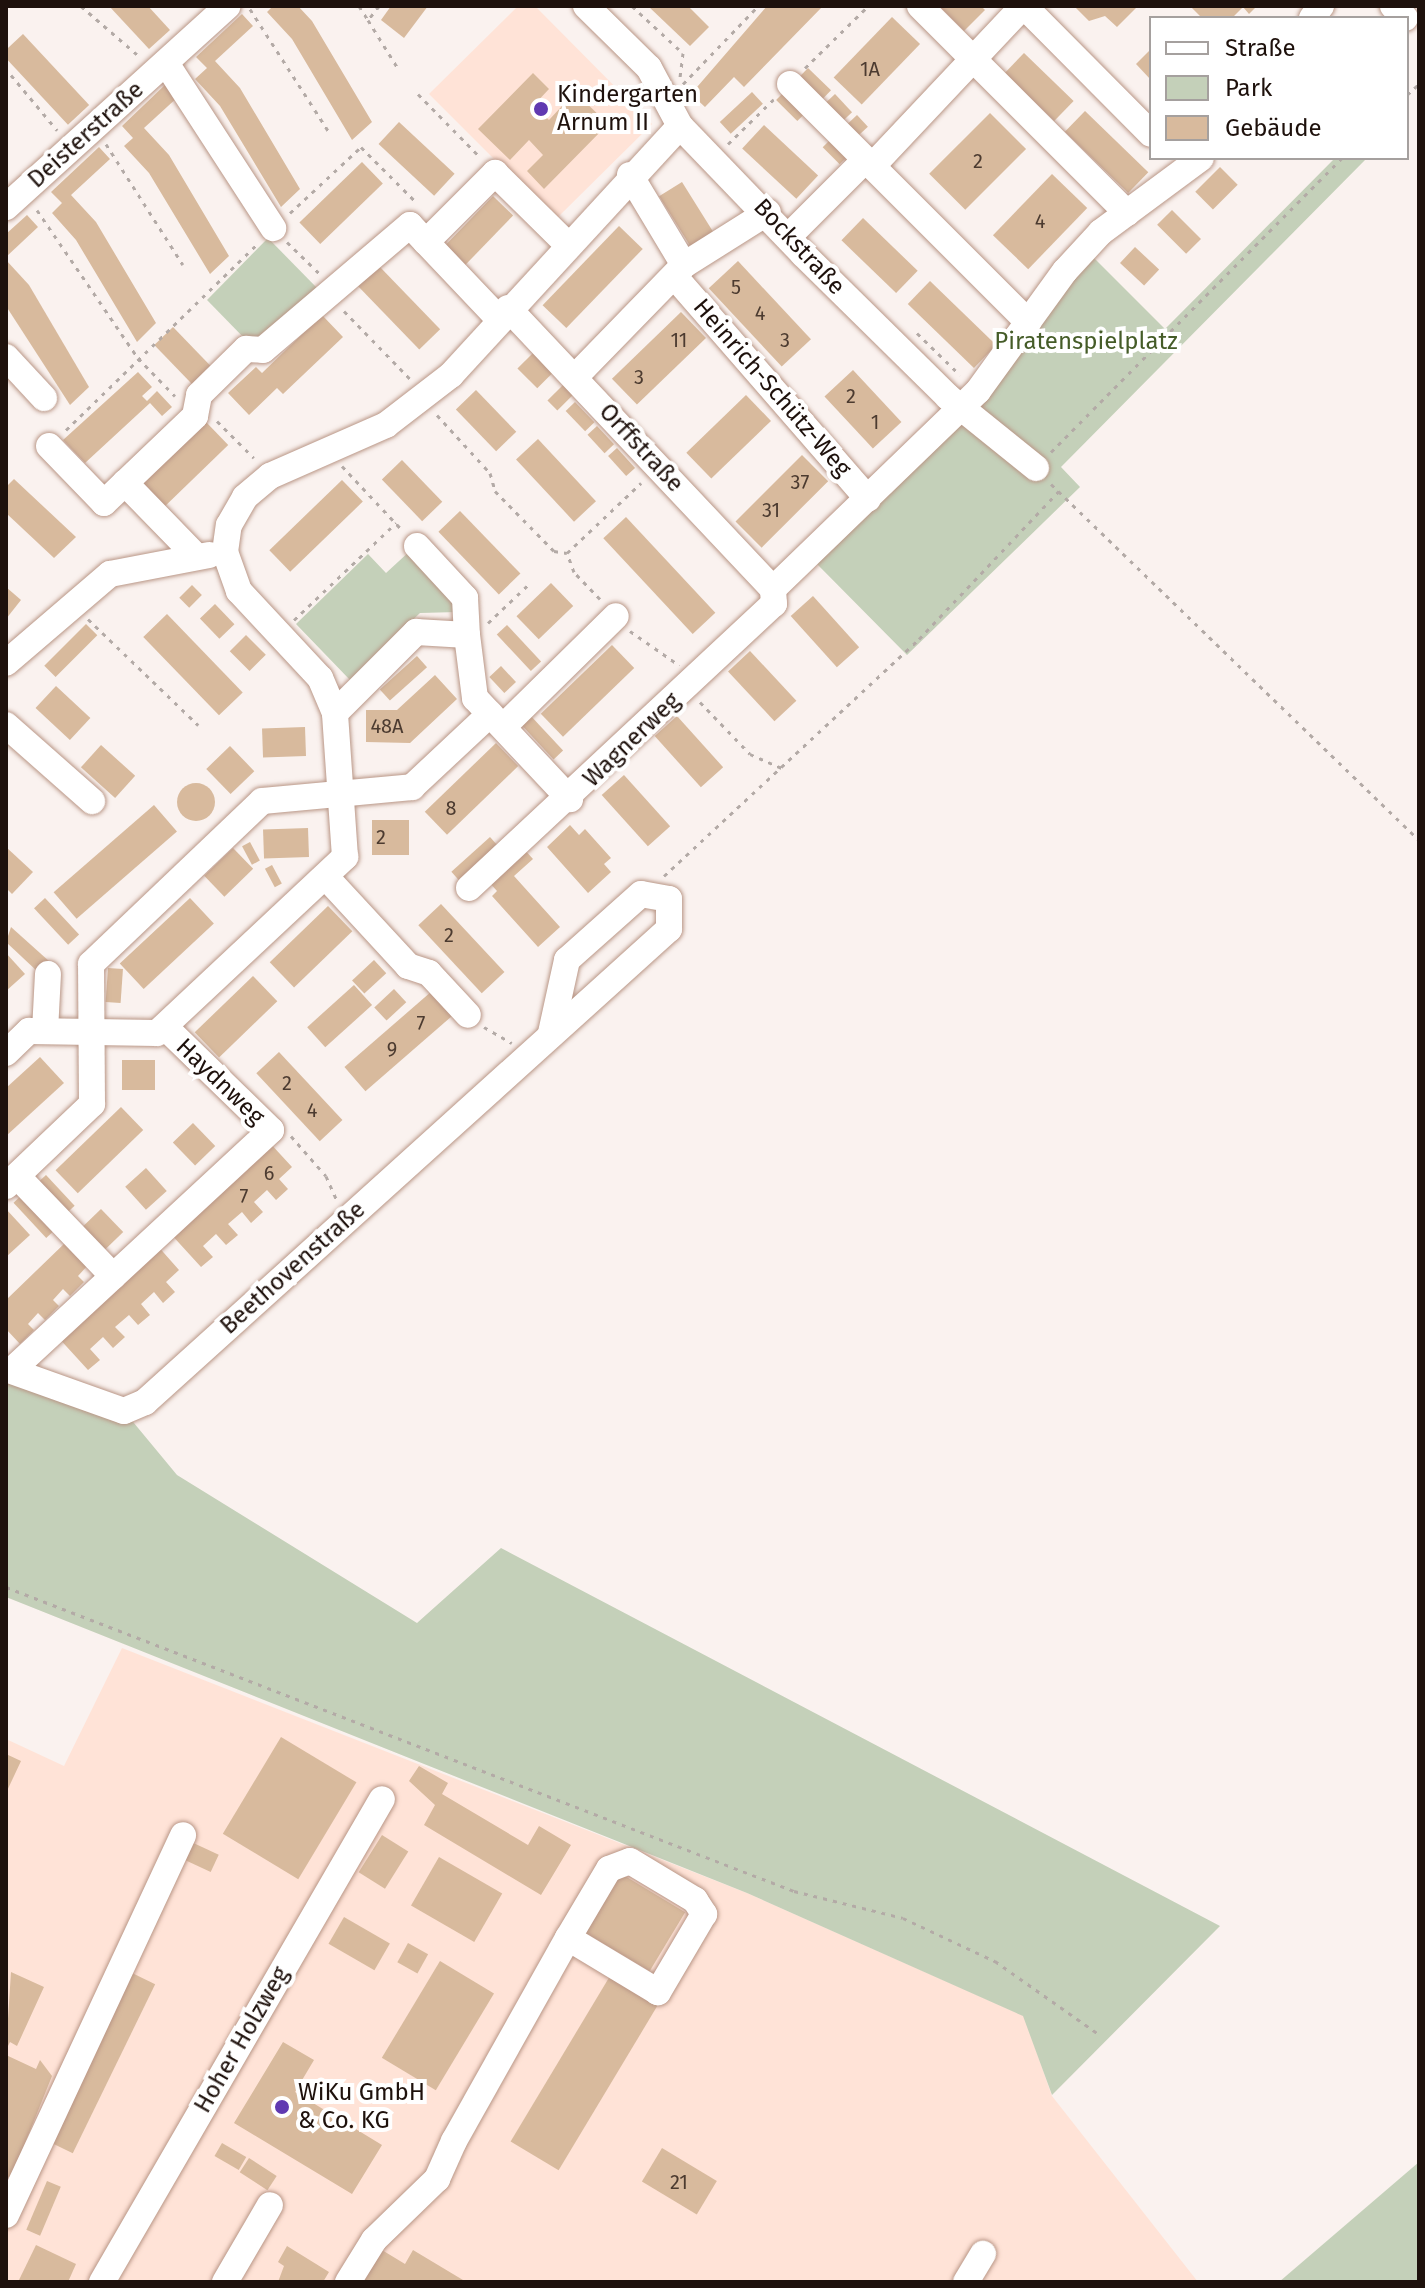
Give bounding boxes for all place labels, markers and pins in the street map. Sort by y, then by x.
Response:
place label: Kindergarten Arnum II [557,81,698,137]
marker: Kindergarten Arnum II [532,100,550,118]
place label: WiKu GmbH & Co. KG [298,2079,425,2135]
marker: WiKu GmbH & Co. KG [273,2098,291,2116]

